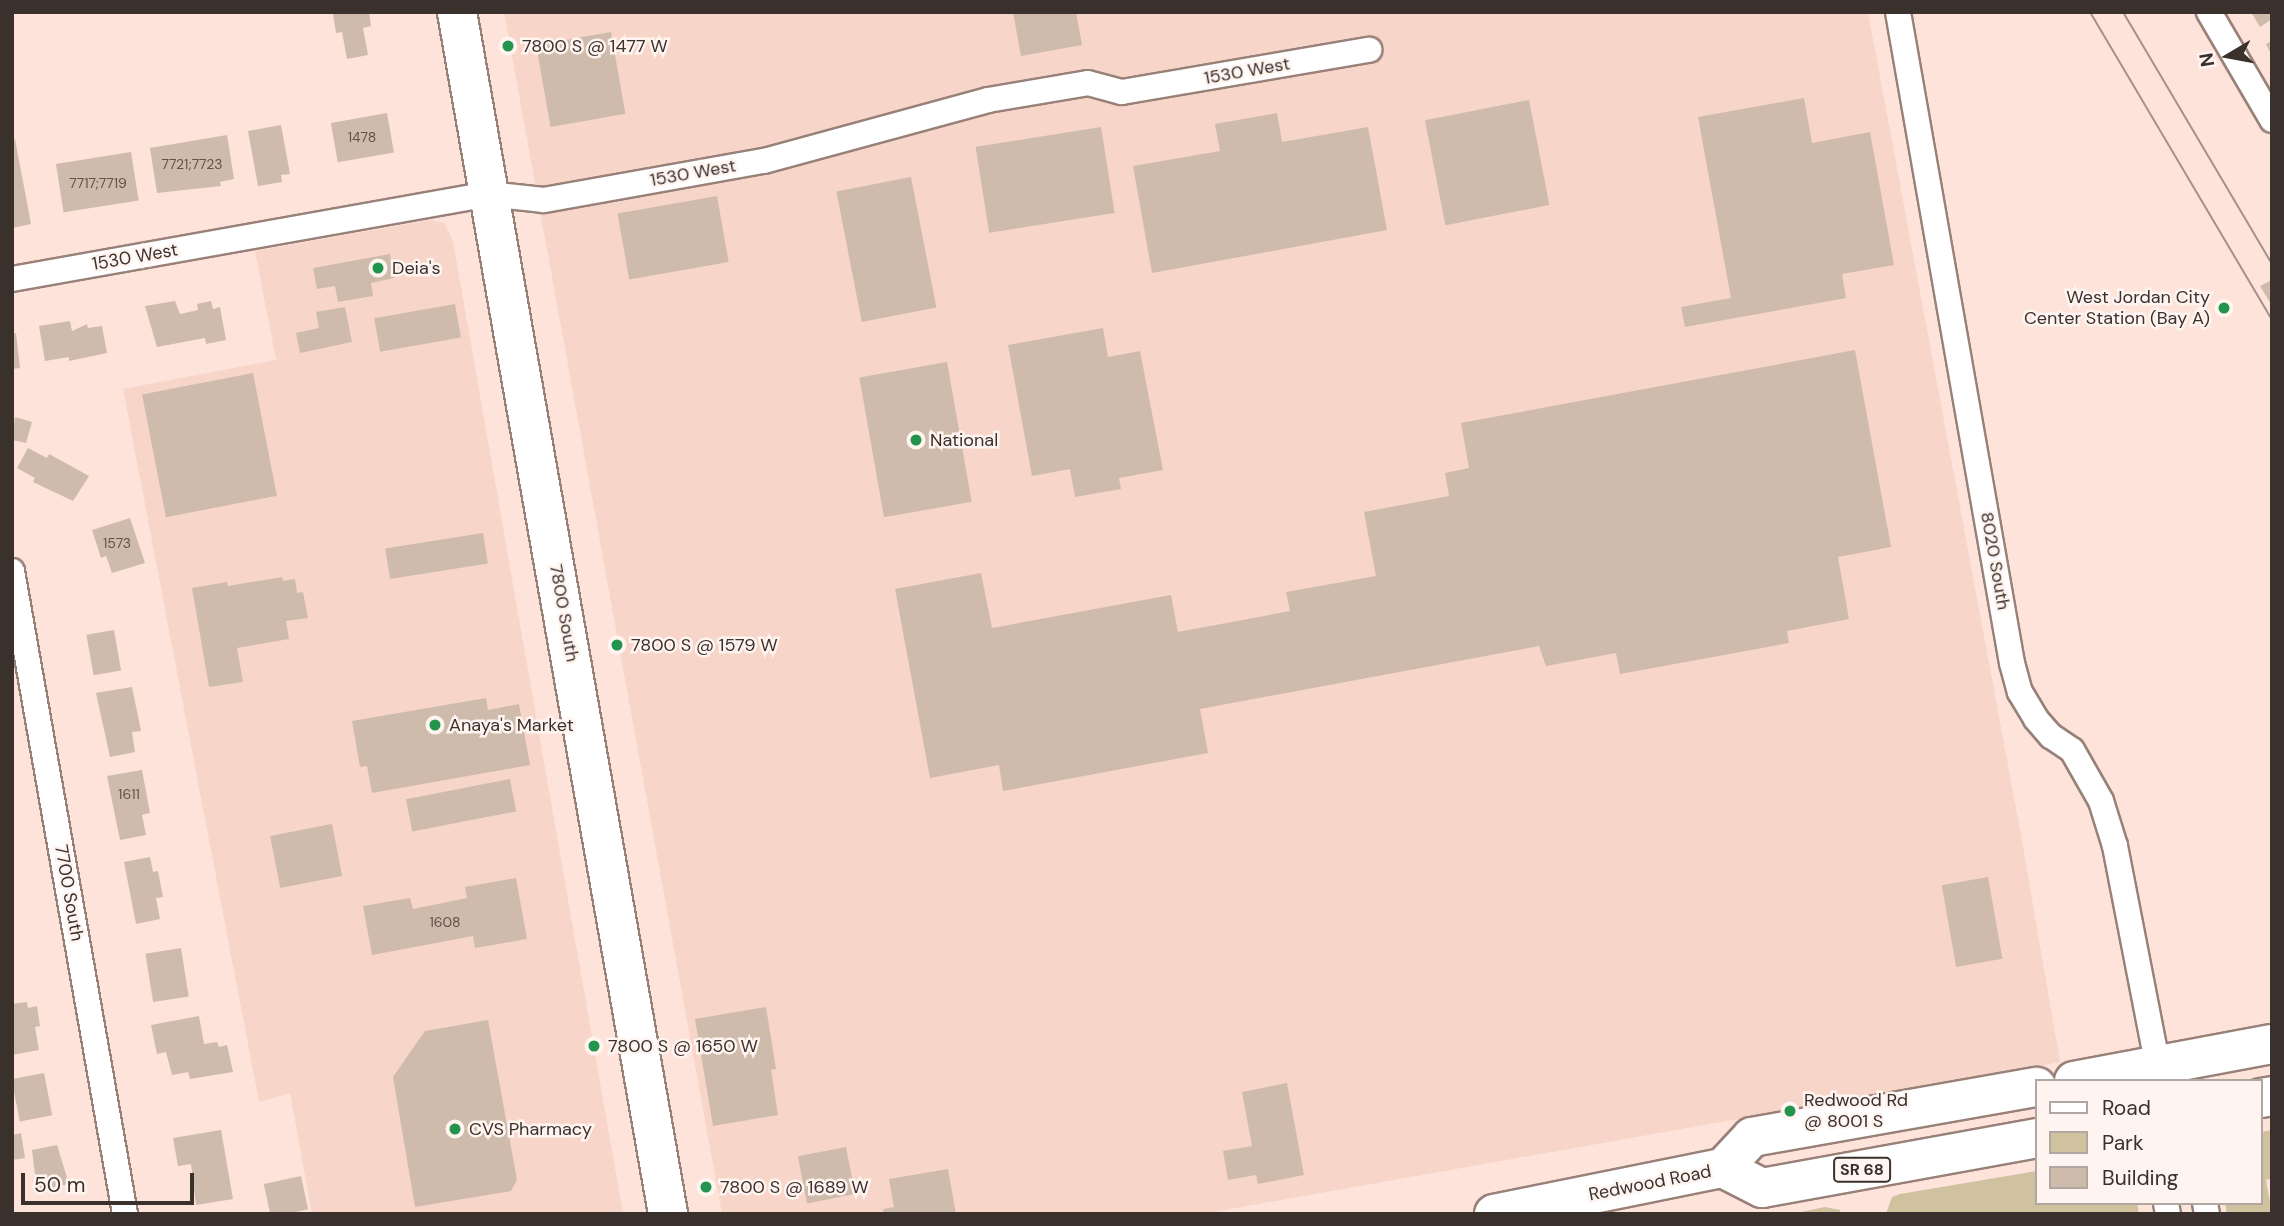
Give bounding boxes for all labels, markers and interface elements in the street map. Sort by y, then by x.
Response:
north arrow [2193,21,2263,91]
place label: 7800 S @ 1477 W [522,35,668,57]
marker: 7800 S @ 1477 W [500,38,516,54]
text: N [2193,51,2220,69]
street label: 1530 West [1202,53,1292,89]
house number: 1478 [348,129,376,145]
street label: 1530 West [648,155,738,191]
house number: 7721;7723 [161,156,223,172]
house number: 7717;7719 [69,175,127,191]
street label: 1530 West [90,239,180,275]
place label: Deia's [392,257,441,279]
marker: Deia's [370,260,386,276]
place label: West Jordan City Center Station (Bay A) [2024,287,2210,330]
marker: West Jordan City Center Station (Bay A) [2216,300,2232,316]
place label: National [930,429,998,451]
marker: National [908,432,924,448]
street label: 8020 South [1976,510,2014,612]
house number: 1573 [103,535,131,551]
street label: 7800 South [545,563,583,663]
place label: 7800 S @ 1579 W [631,634,778,656]
marker: 7800 S @ 1579 W [609,637,625,653]
place label: Anaya's Market [449,714,574,736]
marker: Anaya's Market [427,717,443,733]
house number: 1611 [118,786,140,802]
street label: 7700 South [50,843,88,943]
house number: 1608 [429,914,461,930]
place label: 7800 S @ 1650 W [608,1035,758,1057]
marker: 7800 S @ 1650 W [586,1038,602,1054]
legend [2036,1079,2263,1205]
place label: Redwood Rd @ 8001 S [1804,1090,1908,1132]
text: Road [2102,1094,2151,1122]
marker: Redwood Rd @ 8001 S [1782,1103,1798,1119]
place label: CVS Pharmacy [469,1118,592,1140]
marker: CVS Pharmacy [447,1121,463,1137]
text: Park [2102,1129,2143,1157]
road number: SR 68 [1832,1158,1892,1182]
scale bar [24,1160,198,1204]
street label: Redwood Road [1587,1161,1713,1205]
text: Building [2102,1164,2178,1192]
text: 50 m [34,1171,85,1199]
place label: 7800 S @ 1689 W [720,1176,869,1198]
marker: 7800 S @ 1689 W [698,1179,714,1195]

